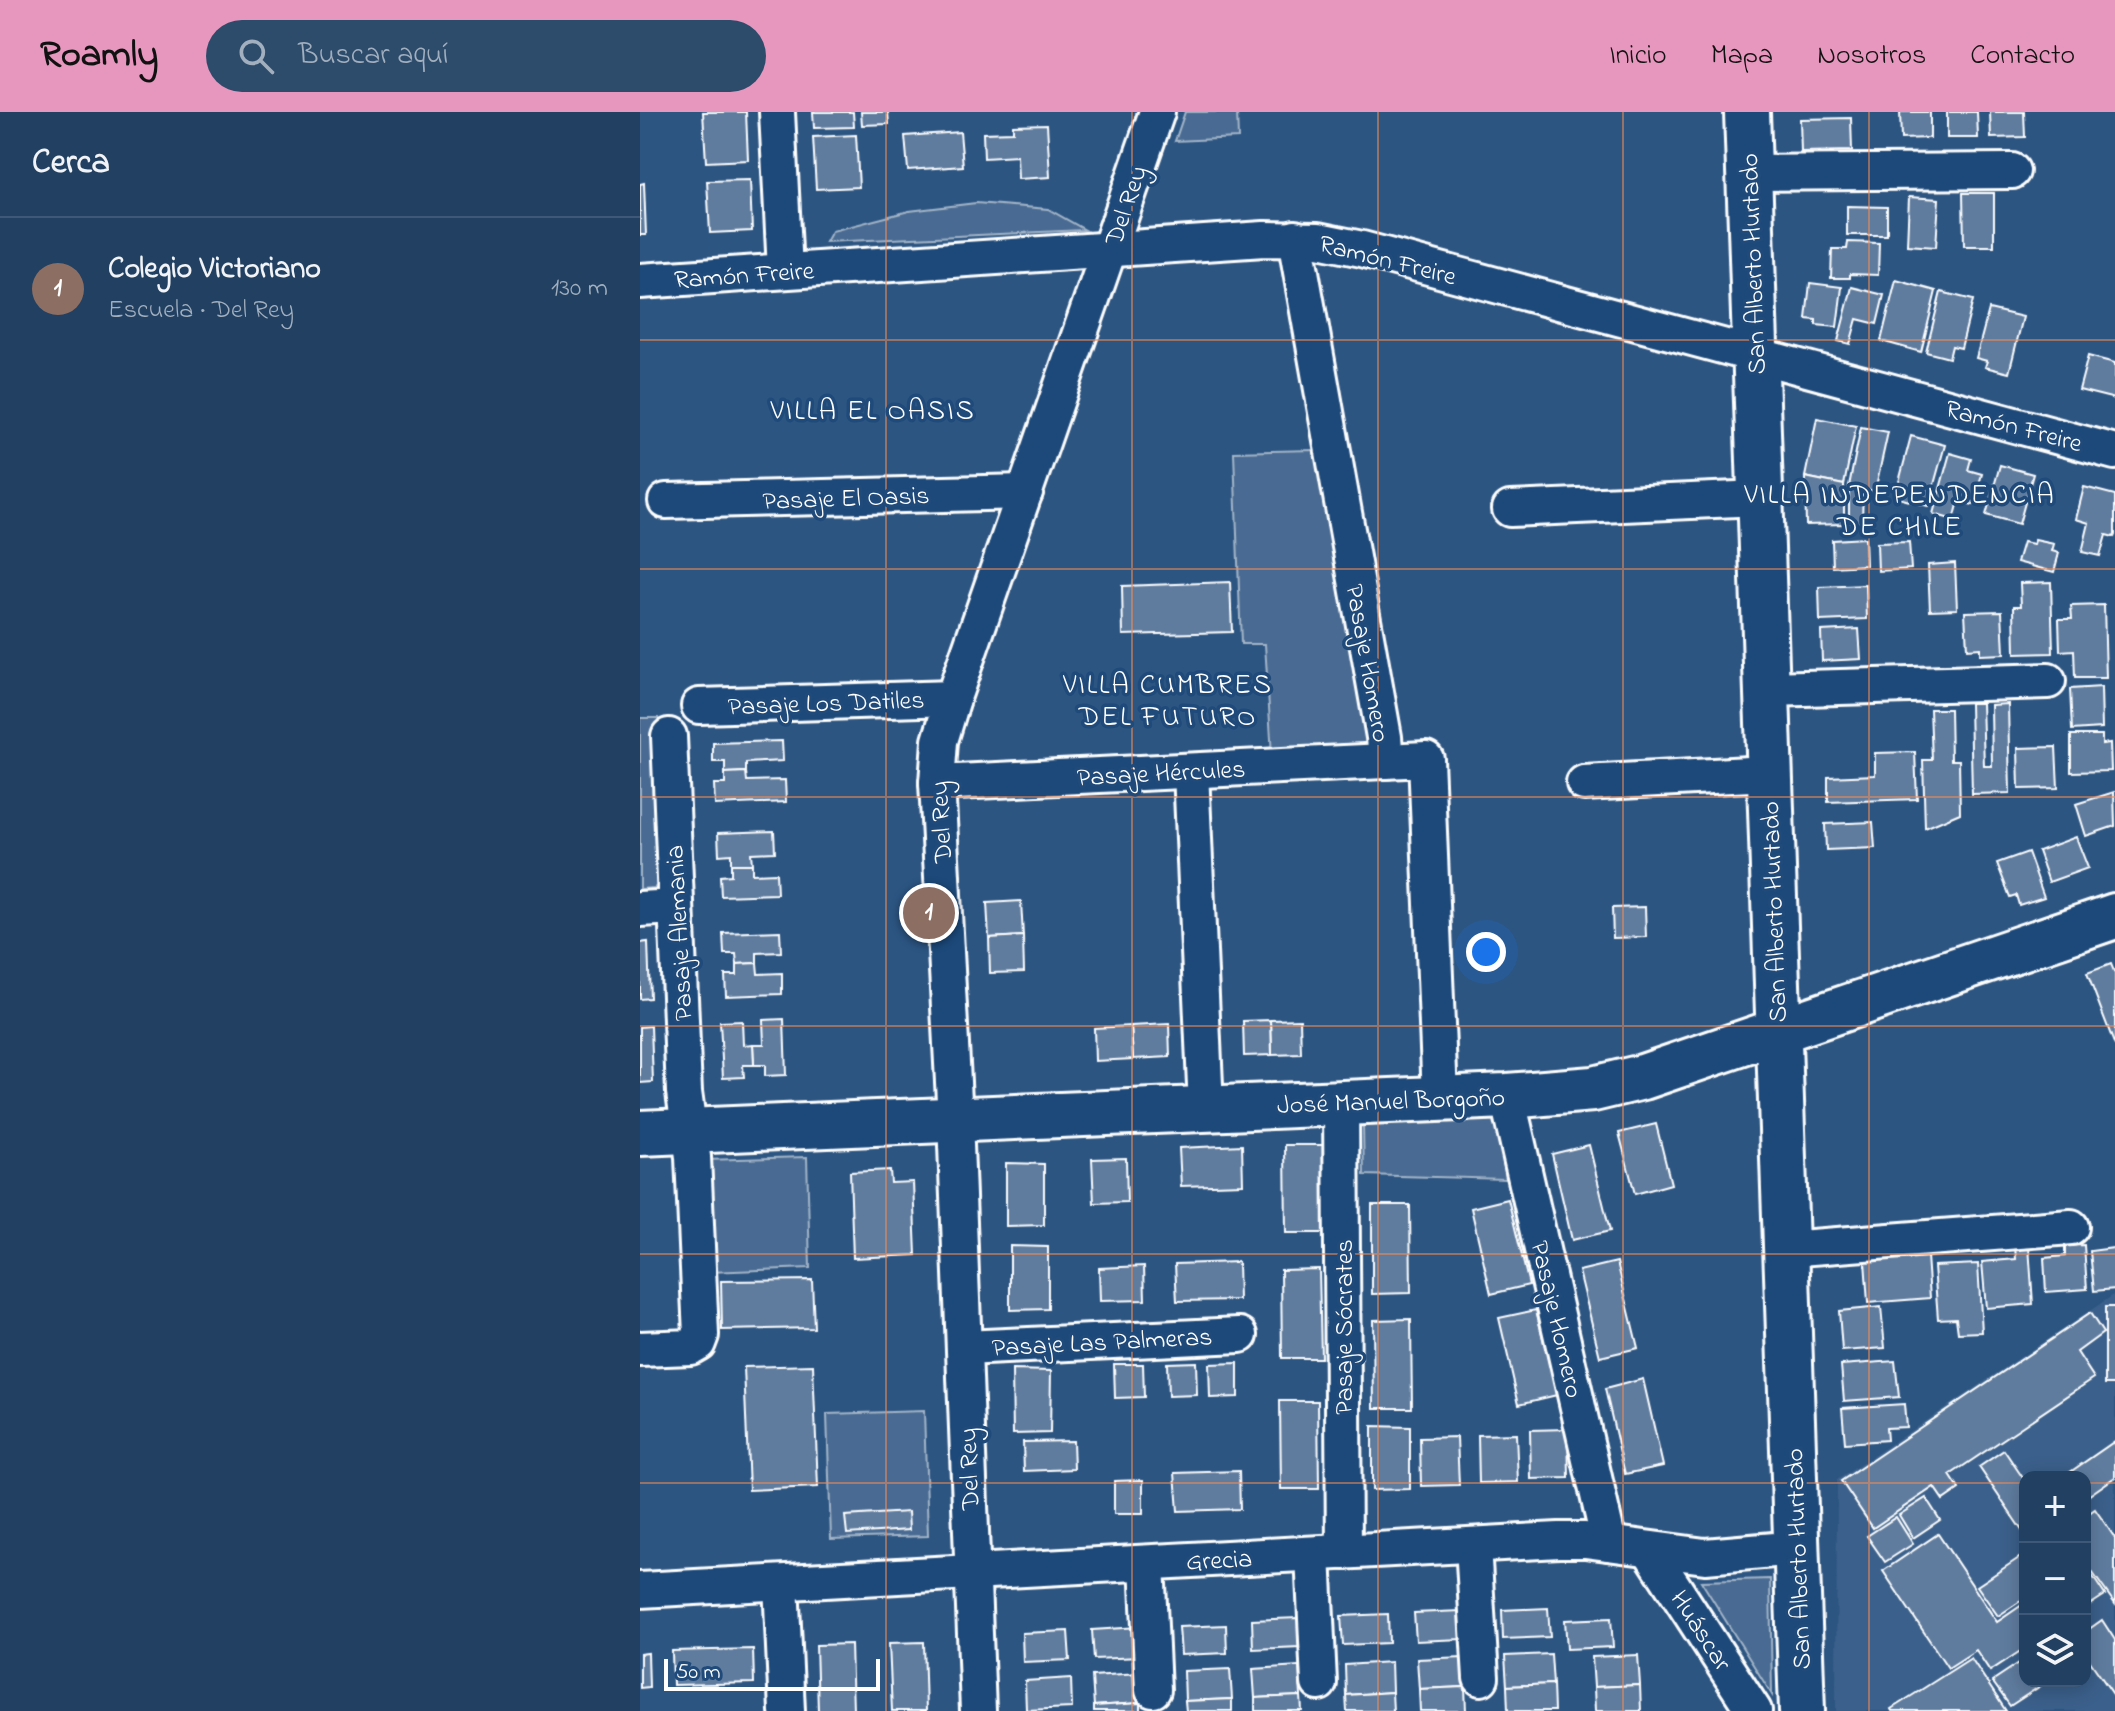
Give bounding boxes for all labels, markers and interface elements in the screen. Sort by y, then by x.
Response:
search box [206,20,766,92]
text: Roamly [40,28,158,84]
icon: search [234,34,278,78]
text: Buscar aquí [298,34,448,78]
text: Inicio [1609,36,1667,77]
text: Mapa [1711,36,1773,77]
text: Nosotros [1817,36,1926,77]
text: Contacto [1970,36,2075,77]
text: Cerca [32,139,110,189]
street label: San Alberto Hurtado [1732,153,1778,375]
street label: Del Rey [1096,161,1159,252]
street label: Ramón Freire [1315,227,1460,297]
text: Colegio Victoriano [108,248,321,292]
street label: Ramón Freire [673,253,816,301]
text: 1 [54,270,62,308]
text: 130 m [551,270,608,308]
text: Escuela · Del Rey [108,292,294,330]
street label: Ramón Freire [1941,391,2086,464]
district label: VILLA EL OASIS [769,392,976,433]
district label: VILLA INDEPENDENCIA DE CHILE [1743,476,2056,549]
street label: Pasaje El Oasis [762,478,930,522]
street label: Pasaje Homero [1333,581,1399,746]
district label: VILLA CUMBRES DEL FUTURO [1062,666,1273,739]
street label: Pasaje Los Datiles [727,683,925,727]
street label: Pasaje Hércules [1076,752,1246,798]
street label: Del Rey [922,780,964,865]
street label: San Alberto Hurtado [1753,801,1799,1023]
street label: Pasaje Alemania [657,844,705,1022]
pin: 1 [903,883,955,943]
your location [1466,932,1506,972]
street label: José Manuel Borgoño [1276,1080,1506,1126]
street label: Pasaje Homero [1519,1237,1592,1402]
street label: Pasaje Sócrates [1327,1239,1365,1415]
street label: Pasaje Las Palmeras [991,1319,1213,1369]
street label: Del Rey [951,1427,991,1512]
street label: San Alberto Hurtado [1777,1448,1823,1670]
map controls [2019,1471,2091,1687]
button: + [2019,1471,2091,1543]
street label: Grecia [1185,1541,1253,1583]
button: − [2019,1543,2091,1615]
street label: Huáscar [1659,1584,1740,1680]
button: layers [2019,1615,2091,1687]
scale bar [664,1655,880,1691]
text: 50 m [676,1657,721,1689]

